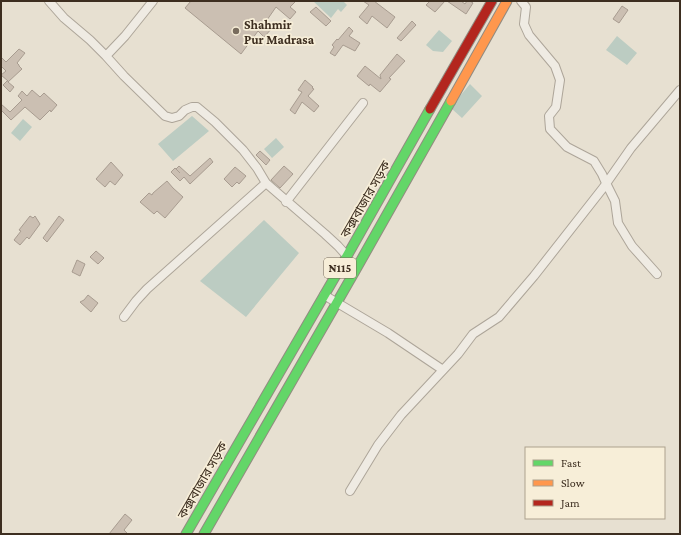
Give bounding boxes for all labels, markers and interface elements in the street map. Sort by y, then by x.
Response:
place label: Shahmir Pur Madrasa [244,17,315,47]
marker: Shahmir Pur Madrasa [231,26,241,36]
street label: কক্সবাজার সড়ক [337,158,394,241]
road number: N115 [324,258,356,278]
street label: কক্সবাজার সড়ক [174,439,231,522]
legend [525,447,665,519]
text: Fast [561,456,582,470]
text: Slow [561,476,585,490]
text: Jam [560,496,580,510]

